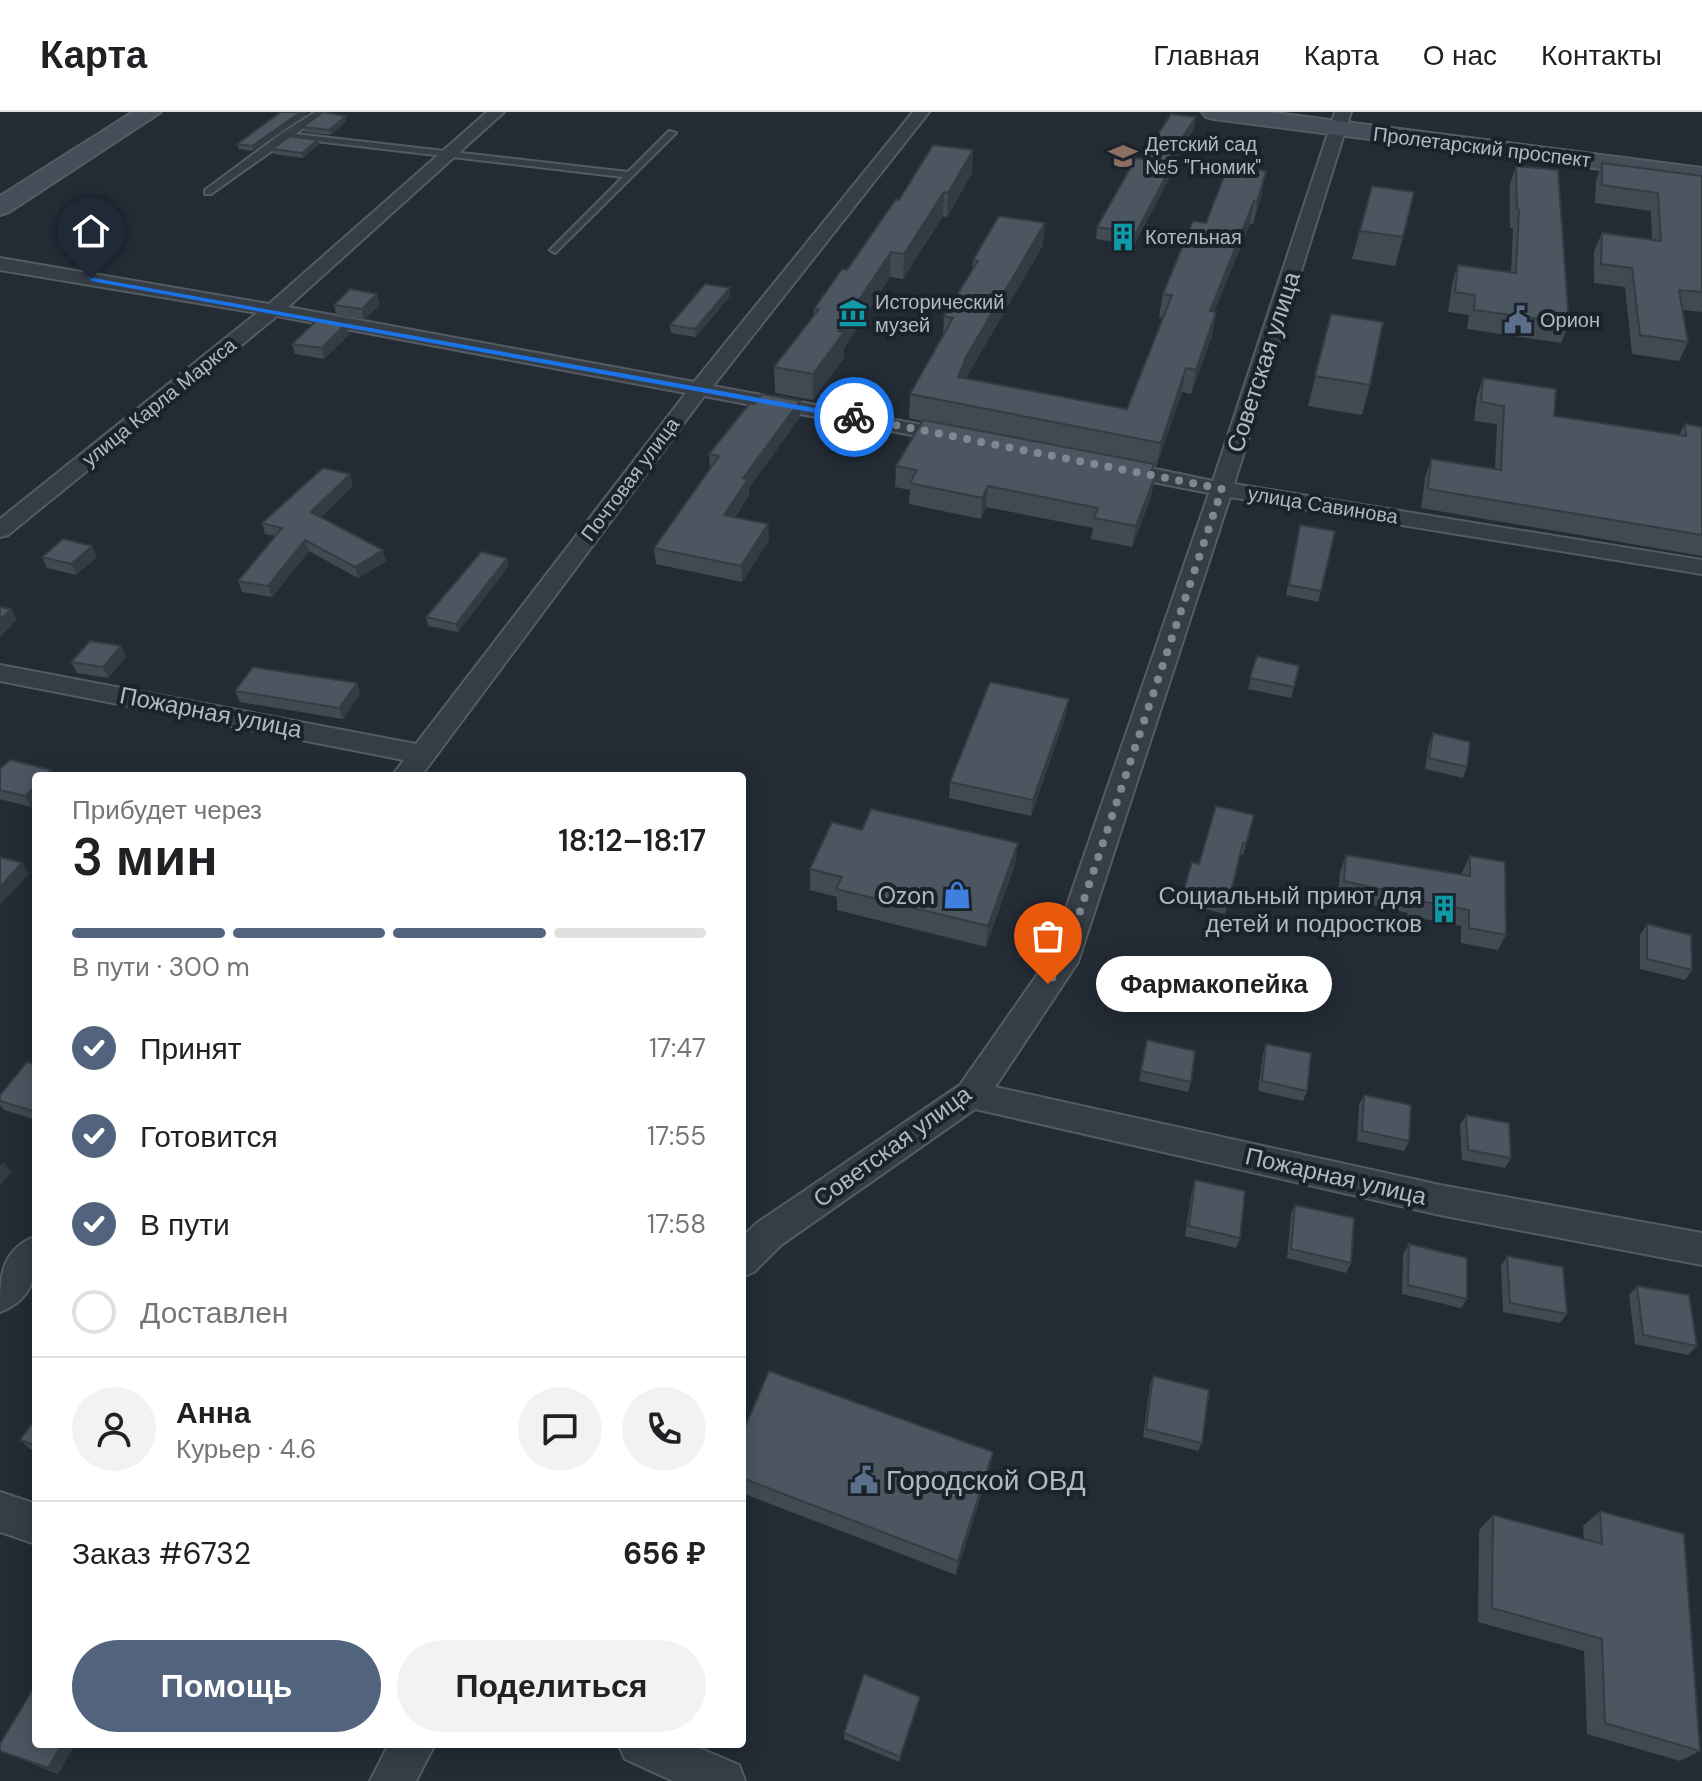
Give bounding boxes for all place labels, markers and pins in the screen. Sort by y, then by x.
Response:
place label: Детский сад №5 "Гномик" [1145,131,1261,180]
school or university icon: Детский сад №5 "Гномик" [1108,141,1138,171]
pin [57,197,125,279]
building icon: Котельная [1108,222,1138,252]
place label: Котельная [1145,224,1242,250]
place label: Исторический музей [875,289,1004,338]
museum icon: Исторический музей [838,298,868,328]
public building icon: Орион [1503,305,1533,335]
place label: Орион [1540,307,1600,333]
place label: Ozon [877,880,935,911]
shop icon: Ozon [942,880,972,910]
place label: Социальный приют для детей и подростков [1158,880,1422,939]
building icon: Социальный приют для детей и подростков [1429,894,1459,924]
pin [1014,902,1082,984]
callout: Фармакопейка [1096,956,1332,1012]
place label: Городской ОВД [886,1462,1086,1499]
public building icon: Городской ОВД [849,1465,879,1495]

